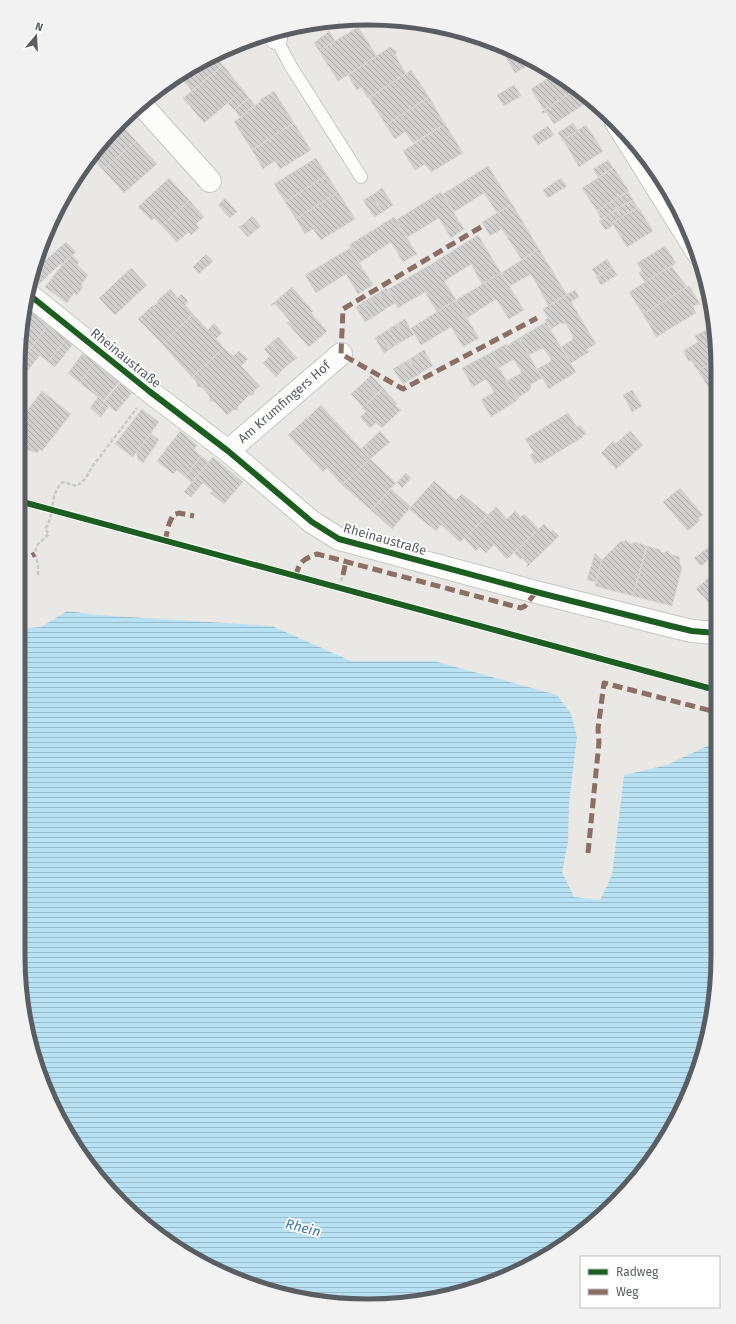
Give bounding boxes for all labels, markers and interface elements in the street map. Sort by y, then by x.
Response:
north arrow [16,16,56,56]
text: N [33,20,44,34]
street label: Rheinaustraße [88,325,164,391]
street label: Am Krumfingers Hof [235,357,334,446]
street label: Rheinaustraße [342,520,428,558]
water label: Rhein [284,1215,322,1241]
legend [580,1256,720,1308]
text: Radweg [616,1265,659,1279]
text: Weg [616,1285,639,1299]

